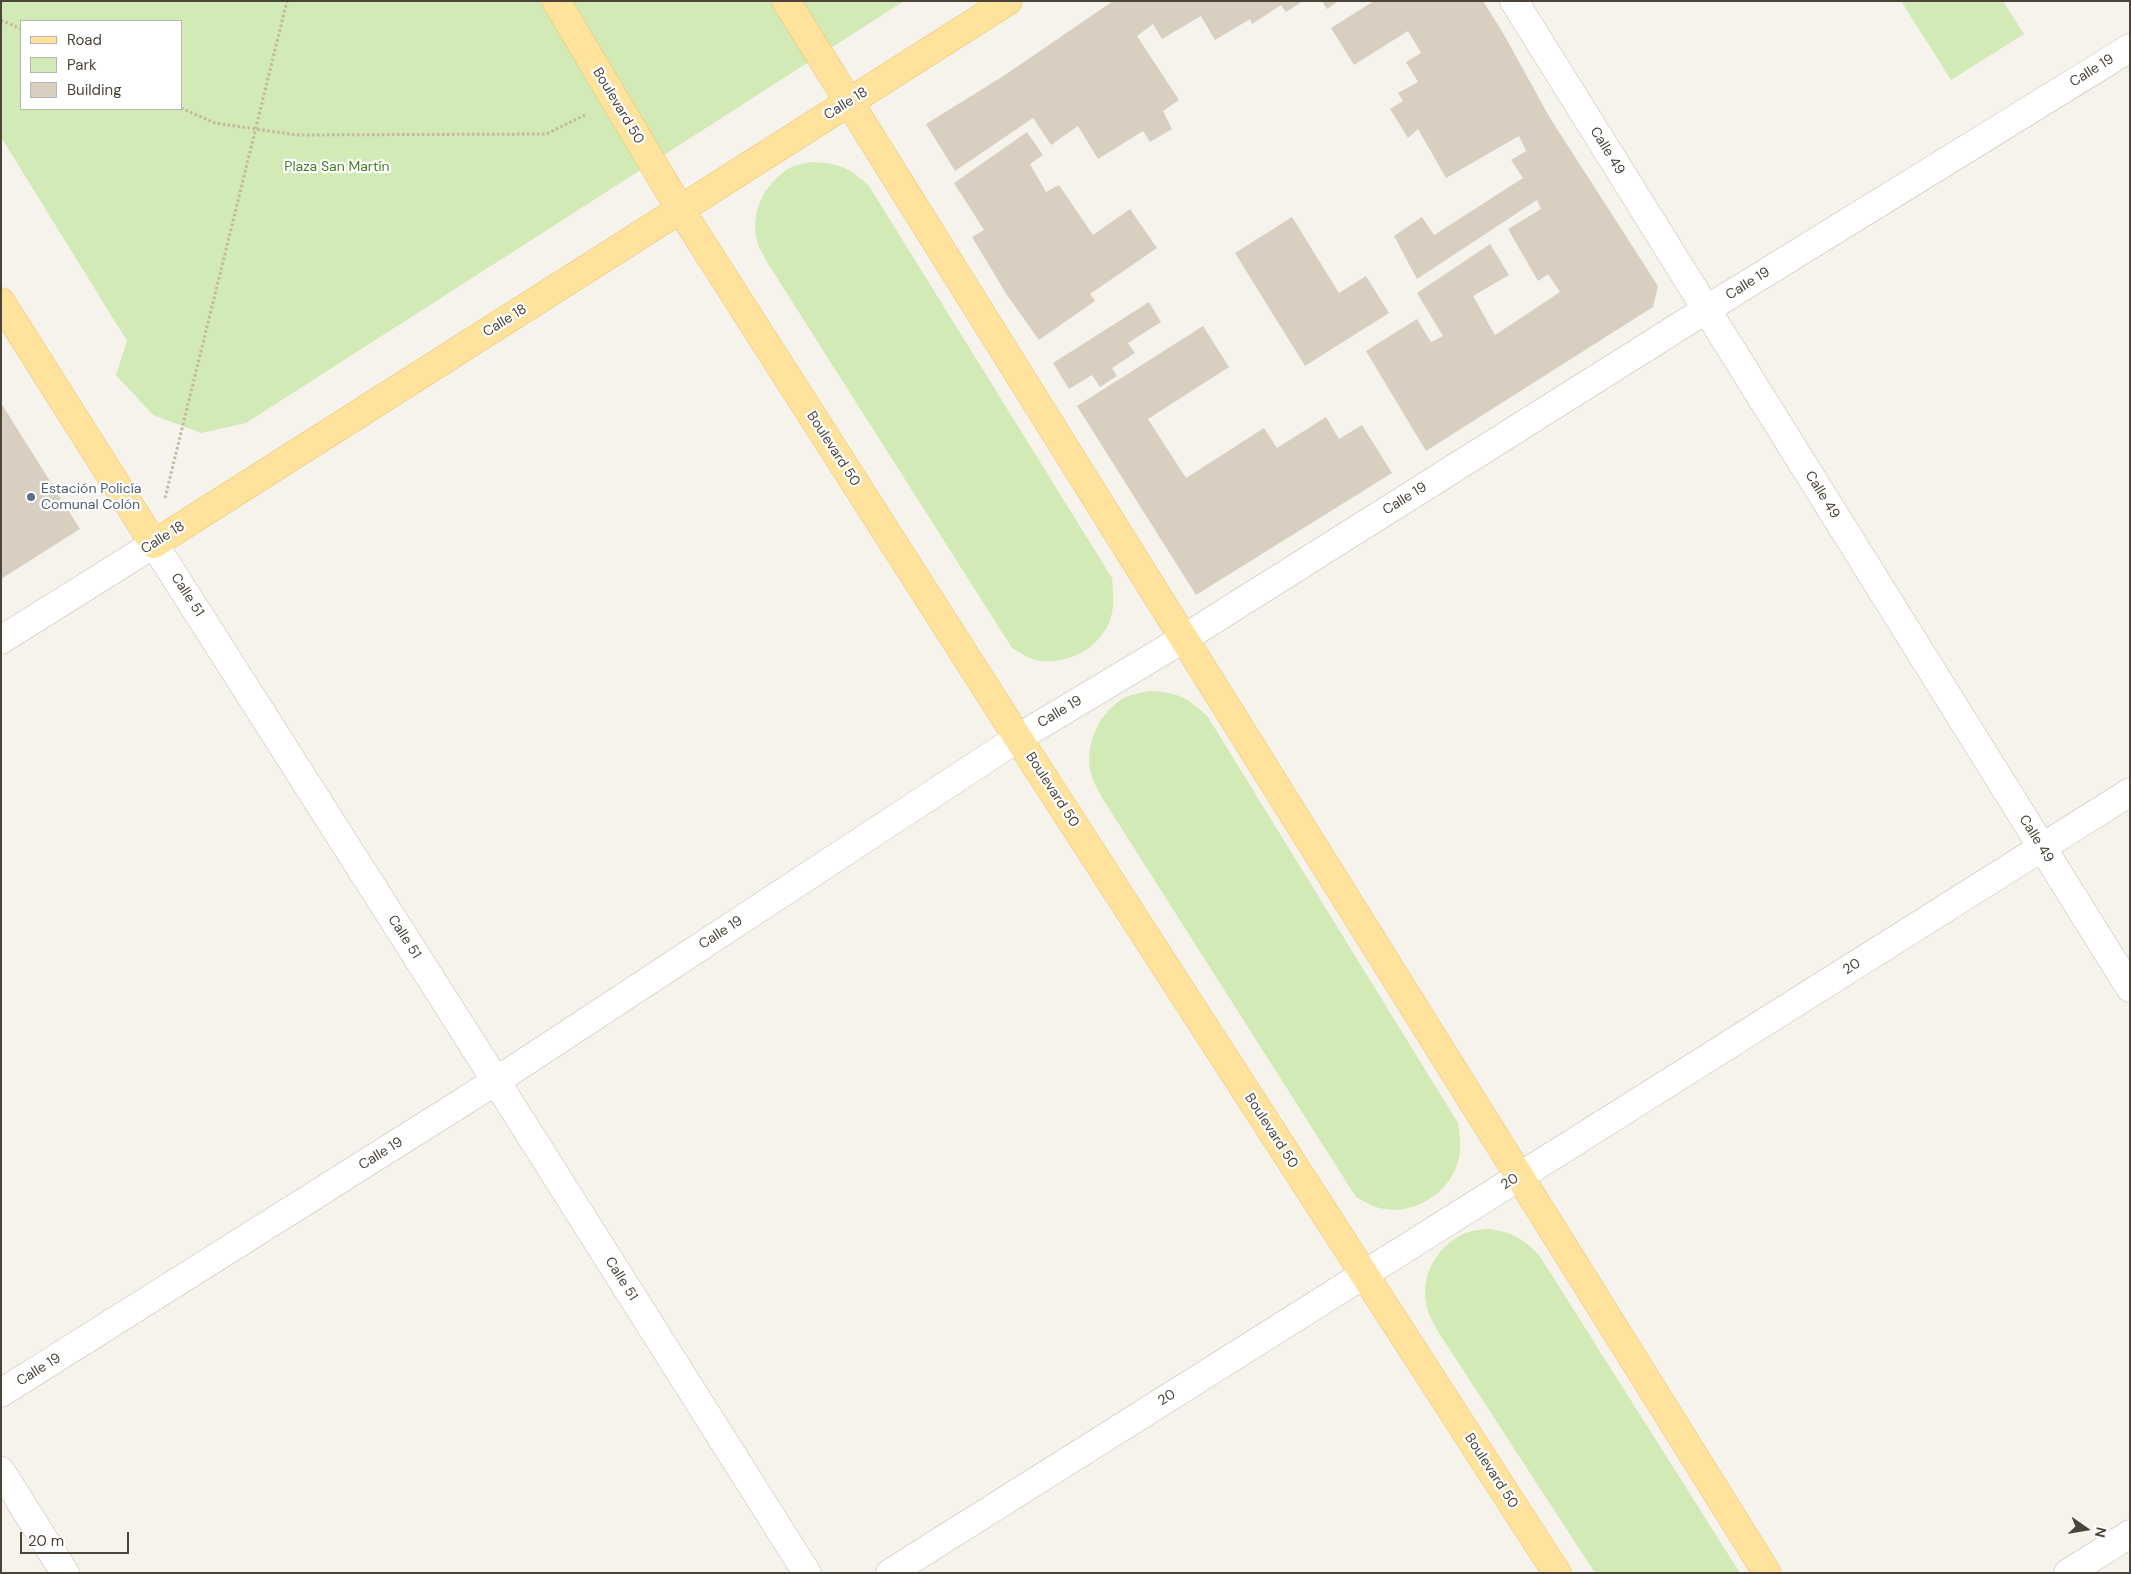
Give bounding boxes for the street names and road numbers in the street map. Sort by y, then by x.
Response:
street label: Calle 19 [2067,51,2117,91]
street label: Boulevard 50 [589,65,647,147]
street label: Calle 18 [821,84,871,124]
street label: Calle 49 [1586,124,1628,178]
street label: Calle 19 [1723,264,1773,304]
street label: Calle 18 [480,301,530,341]
street label: Boulevard 50 [803,408,863,490]
street label: Calle 49 [1801,468,1843,522]
street label: Calle 19 [1380,479,1430,519]
street label: Calle 18 [138,518,188,558]
street label: Calle 51 [167,570,207,620]
street label: Calle 19 [1035,692,1085,732]
street label: Boulevard 50 [1022,749,1082,831]
street label: Calle 49 [2015,812,2057,866]
street label: Calle 51 [384,912,424,962]
street label: Calle 19 [696,913,746,953]
street label: 20 [1840,955,1864,979]
street label: Boulevard 50 [1241,1090,1301,1172]
street label: Calle 19 [356,1134,406,1174]
street label: 20 [1498,1170,1522,1194]
street label: Calle 51 [601,1254,641,1304]
street label: Calle 19 [14,1350,64,1390]
street label: 20 [1155,1386,1179,1410]
street label: Boulevard 50 [1461,1430,1521,1512]

